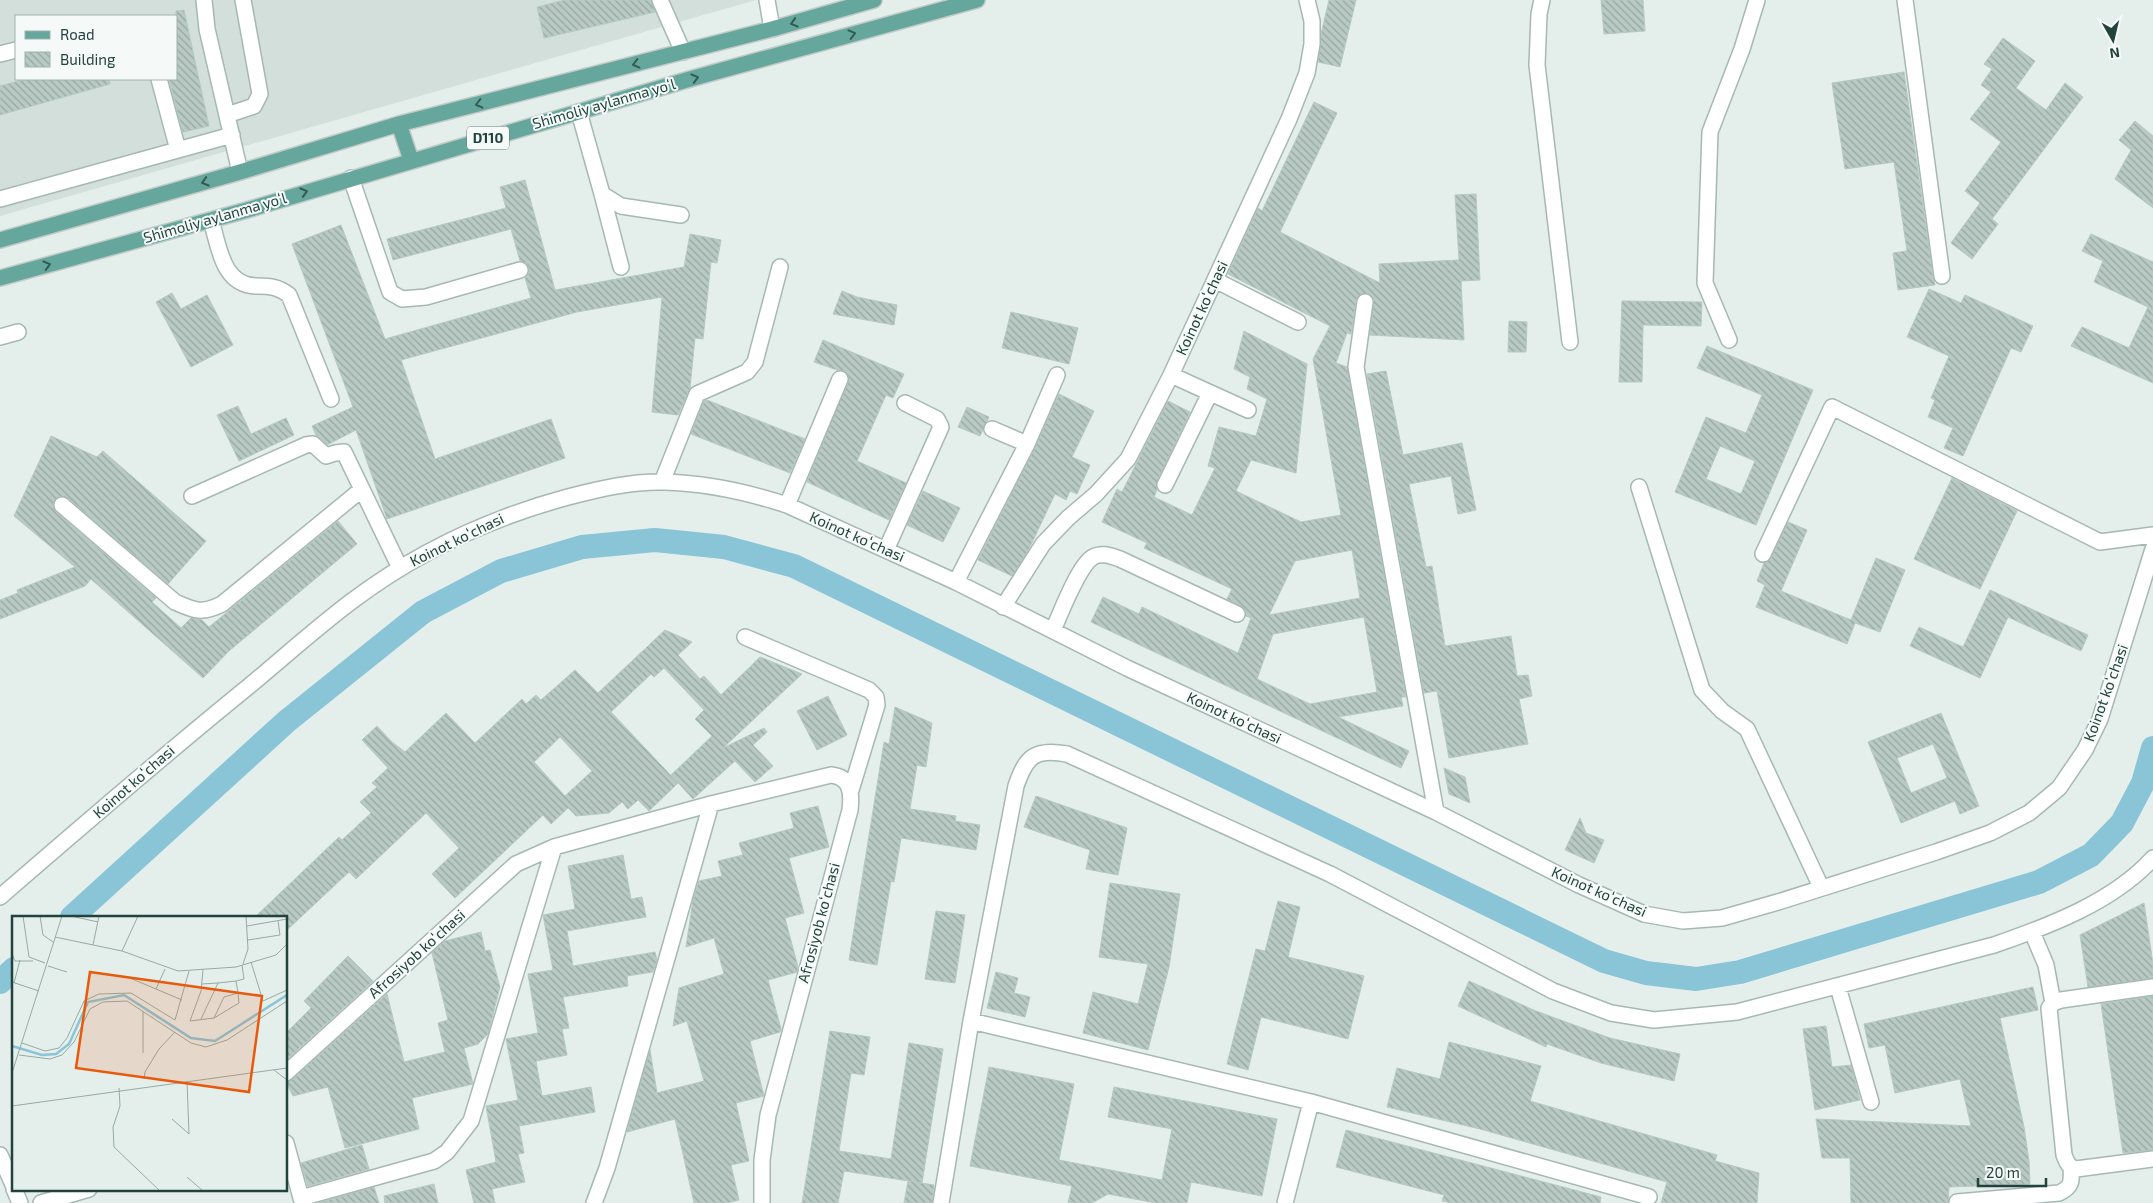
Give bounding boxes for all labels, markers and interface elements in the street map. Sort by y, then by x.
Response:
legend [15,15,178,80]
north arrow [2088,15,2138,65]
one-way arrow [790,17,798,27]
text: Road [60,25,95,43]
one-way arrow [847,30,856,40]
text: N [2109,44,2121,62]
text: Building [60,50,116,68]
one-way arrow [632,58,641,69]
one-way arrow [691,73,699,83]
street label: Shimoliy aylanma yoʻl [530,74,678,132]
one-way arrow [474,98,483,109]
road number: D110 [467,126,509,150]
one-way arrow [201,177,209,187]
street label: Shimoliy aylanma yoʻl [141,188,289,246]
one-way arrow [300,188,308,198]
street label: Koinot koʻchasi [1171,257,1231,358]
one-way arrow [42,261,51,271]
street label: Koinot koʻchasi [807,507,908,565]
street label: Koinot koʻchasi [407,509,506,570]
street label: Koinot koʻchasi [2079,642,2131,744]
street label: Koinot koʻchasi [1184,687,1285,747]
street label: Koinot koʻchasi [89,741,178,822]
street label: Afrosiyob koʻchasi [793,861,843,985]
street label: Koinot koʻchasi [1549,862,1650,920]
street label: Afrosiyob koʻchasi [364,905,468,1001]
inset map [12,916,288,1190]
scale bar [1978,1156,2046,1188]
text: 20 m [1986,1163,2020,1181]

